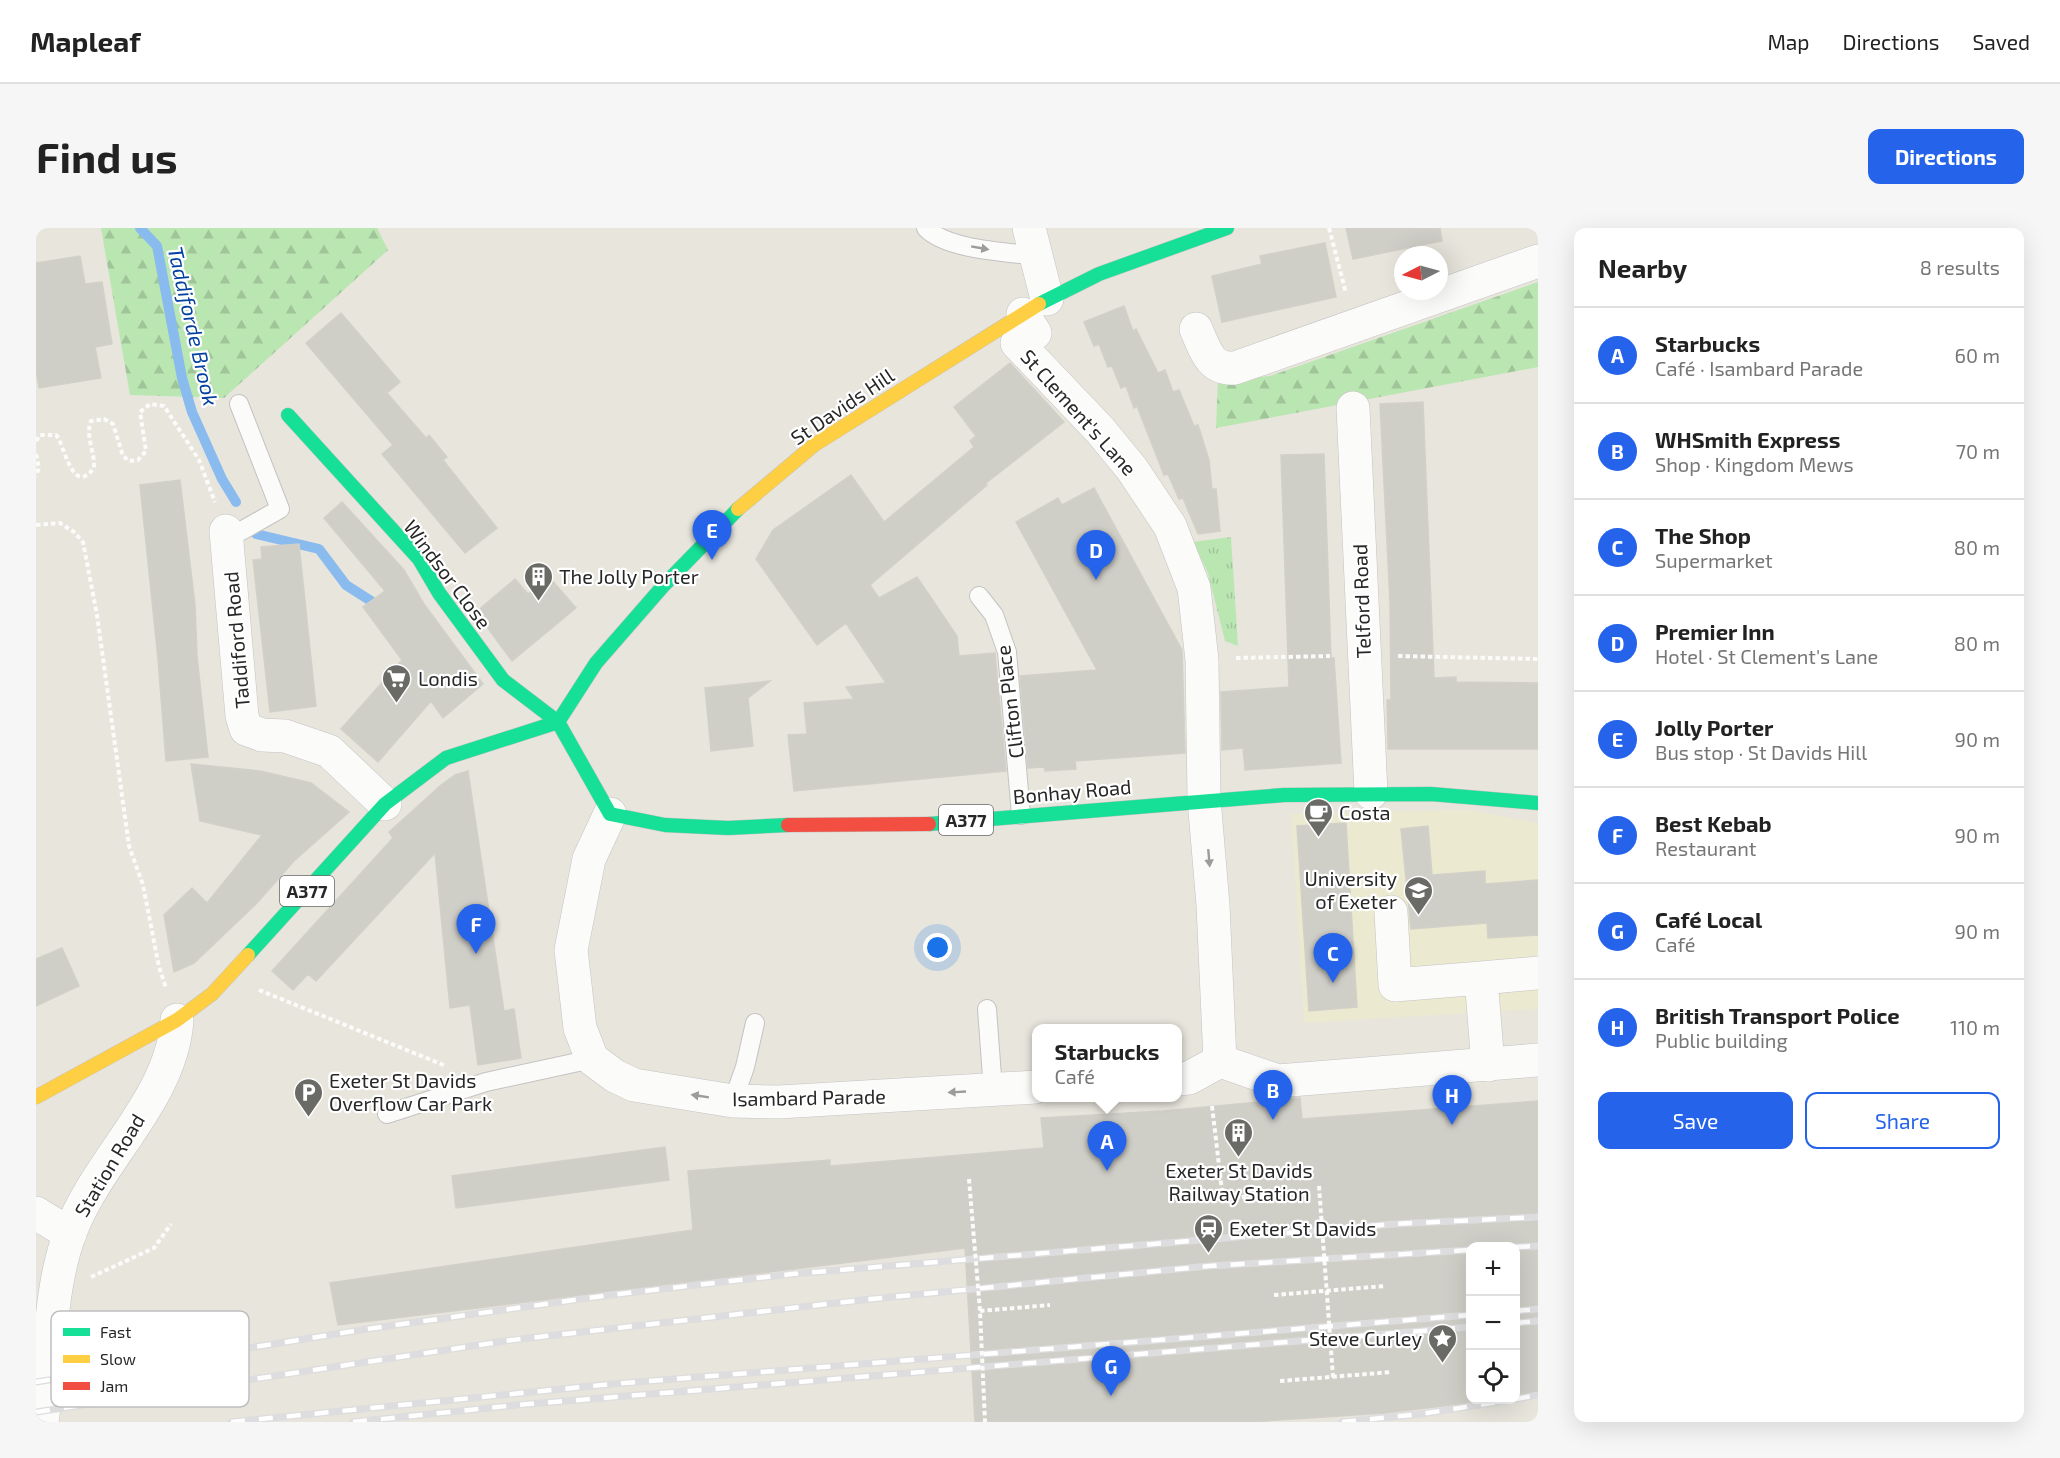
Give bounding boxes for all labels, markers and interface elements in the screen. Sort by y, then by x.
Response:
text: Mapleaf [30,24,141,58]
text: Map [1767,29,1810,54]
text: Directions [1843,29,1939,54]
text: Saved [1972,29,2030,54]
button: Directions [1868,129,2024,184]
text: Find us [36,131,178,181]
one-way arrow [970,243,989,252]
water label: Taddiforde Brook [164,244,224,408]
north arrow [1394,246,1448,300]
text: Nearby [1598,252,1687,283]
text: 8 results [1920,255,2000,279]
text: Starbucks [1655,330,1760,356]
text: A [1611,343,1624,367]
text: 60 m [1955,343,2000,367]
street label: St Clement's Lane [1016,344,1142,480]
text: Café · Isambard Parade [1655,356,1863,380]
street label: St Davids Hill [786,363,898,449]
text: WHSmith Express [1655,426,1840,452]
text: B [1611,439,1624,463]
text: 70 m [1956,439,2000,463]
text: Shop · Kingdom Mews [1655,452,1854,476]
pin: E [692,510,732,560]
street label: Windsor Close [399,515,497,633]
text: The Shop [1655,522,1751,548]
pin: D [1076,530,1116,580]
text: C [1612,535,1623,559]
text: 80 m [1954,535,2000,559]
street label: Telford Road [1347,543,1375,659]
text: Supermarket [1655,548,1773,572]
building icon: The Jolly Porter [522,560,554,602]
place label: The Jolly Porter [559,564,699,588]
street label: Taddiford Road [218,571,254,709]
text: Premier Inn [1655,618,1775,644]
text: D [1611,631,1624,655]
text: 80 m [1954,631,2000,655]
street label: Clifton Place [990,644,1028,760]
text: Hotel · St Clement's Lane [1655,644,1878,668]
supermarket icon: Londis [381,662,413,704]
place label: Londis [418,666,478,690]
text: Jolly Porter [1655,714,1774,740]
text: E [1612,727,1623,751]
text: 90 m [1955,727,2000,751]
text: Bus stop · St Davids Hill [1655,740,1867,764]
street label: Bonhay Road [1012,774,1132,808]
cafe icon: Costa [1302,796,1334,838]
place label: Costa [1339,800,1391,824]
road number: A377 [939,805,993,835]
text: Best Kebab [1655,810,1772,836]
text: F [1612,823,1623,847]
text: 90 m [1955,823,2000,847]
text: Restaurant [1655,836,1756,860]
one-way arrow [1204,848,1213,867]
place label: University of Exeter [1305,866,1397,913]
school or university icon: University of Exeter [1402,874,1434,916]
road number: A377 [280,876,334,906]
pin: F [456,904,496,954]
text: Café Local [1655,906,1762,932]
text: G [1611,919,1624,943]
text: 90 m [1955,919,2000,943]
text: Café [1655,932,1696,956]
your location [923,933,952,962]
pin: C [1314,934,1352,983]
text: British Transport Police [1655,1002,1900,1028]
text: H [1611,1015,1624,1039]
text: 110 m [1950,1015,2000,1039]
popup [1032,1024,1182,1102]
text: Public building [1655,1028,1788,1052]
text: Starbucks [1054,1038,1160,1064]
text: Café [1054,1064,1095,1088]
place label: Exeter St Davids Overflow Car Park [329,1068,492,1115]
pin: B [1254,1070,1292,1120]
parking icon: Exeter St Davids Overflow Car Park [292,1076,324,1118]
pin: H [1432,1076,1472,1125]
street label: Isambard Parade [732,1084,886,1110]
one-way arrow [948,1087,967,1096]
one-way arrow [690,1091,709,1100]
button: Save [1598,1092,1793,1149]
button: Share [1805,1092,2000,1149]
street label: Station Road [69,1109,149,1221]
building icon: Exeter St Davids Railway Station [1223,1116,1255,1158]
pin: A [1088,1122,1126,1171]
place label: Exeter St Davids Railway Station [1165,1158,1313,1205]
station icon: Exeter St Davids [1192,1212,1224,1254]
place label: Exeter St Davids [1229,1216,1376,1240]
map controls [1466,1242,1520,1404]
button: + [1466,1242,1520,1296]
button: − [1466,1296,1520,1350]
legend [51,1311,249,1407]
text: Fast [100,1322,131,1341]
place icon: Steve Curley [1427,1322,1459,1364]
place label: Steve Curley [1309,1326,1422,1350]
pin: G [1092,1346,1130,1396]
text: Slow [100,1349,136,1368]
button: locate [1466,1350,1520,1404]
text: Jam [100,1376,128,1395]

